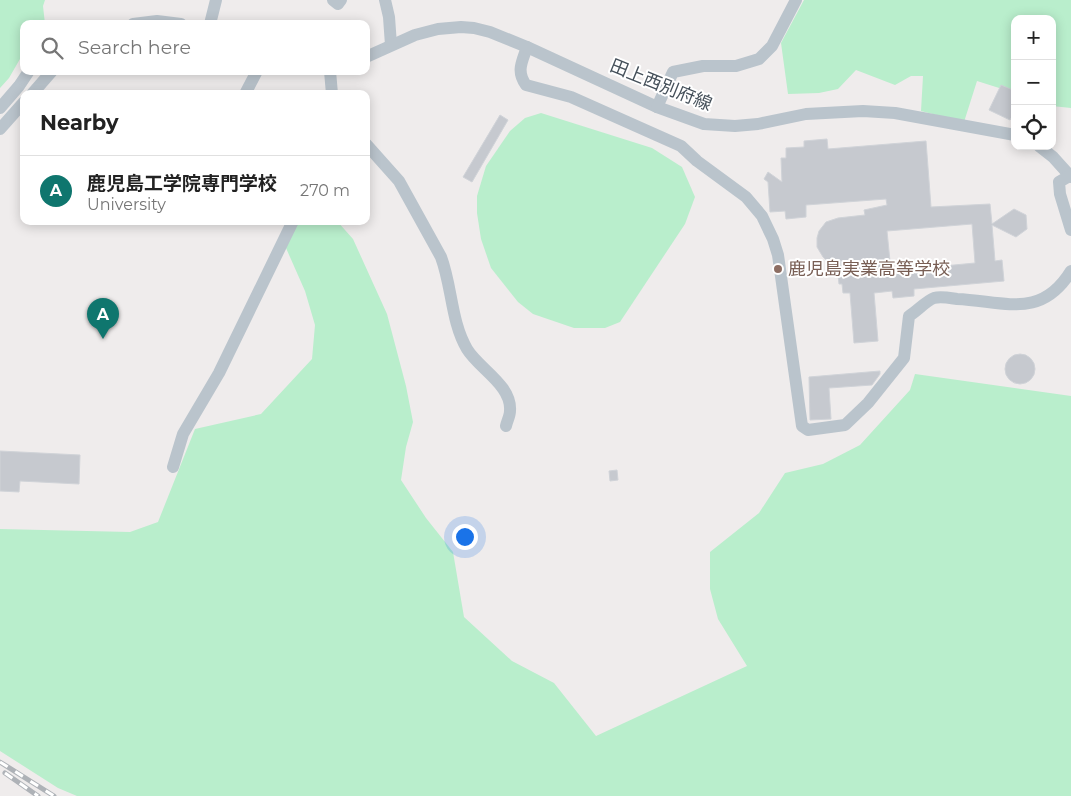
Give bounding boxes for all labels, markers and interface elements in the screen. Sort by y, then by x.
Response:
map controls [1011,15,1056,150]
button: + [1011,15,1056,60]
search box [20,20,370,75]
icon: search [38,34,66,62]
text: Search here [78,36,191,59]
street label: 田上西別府線 [607,55,715,115]
button: − [1011,60,1056,105]
button: locate [1011,105,1056,150]
text: Nearby [40,110,119,135]
text: 鹿児島工学院専門学校 [87,172,277,195]
text: A [50,181,62,200]
text: 270 m [300,181,350,200]
text: University [87,195,166,214]
place label: 鹿児島実業高等学校 [788,258,950,280]
marker: 鹿児島実業高等学校 [772,263,784,275]
pin: A [87,298,119,339]
your location [452,524,478,550]

